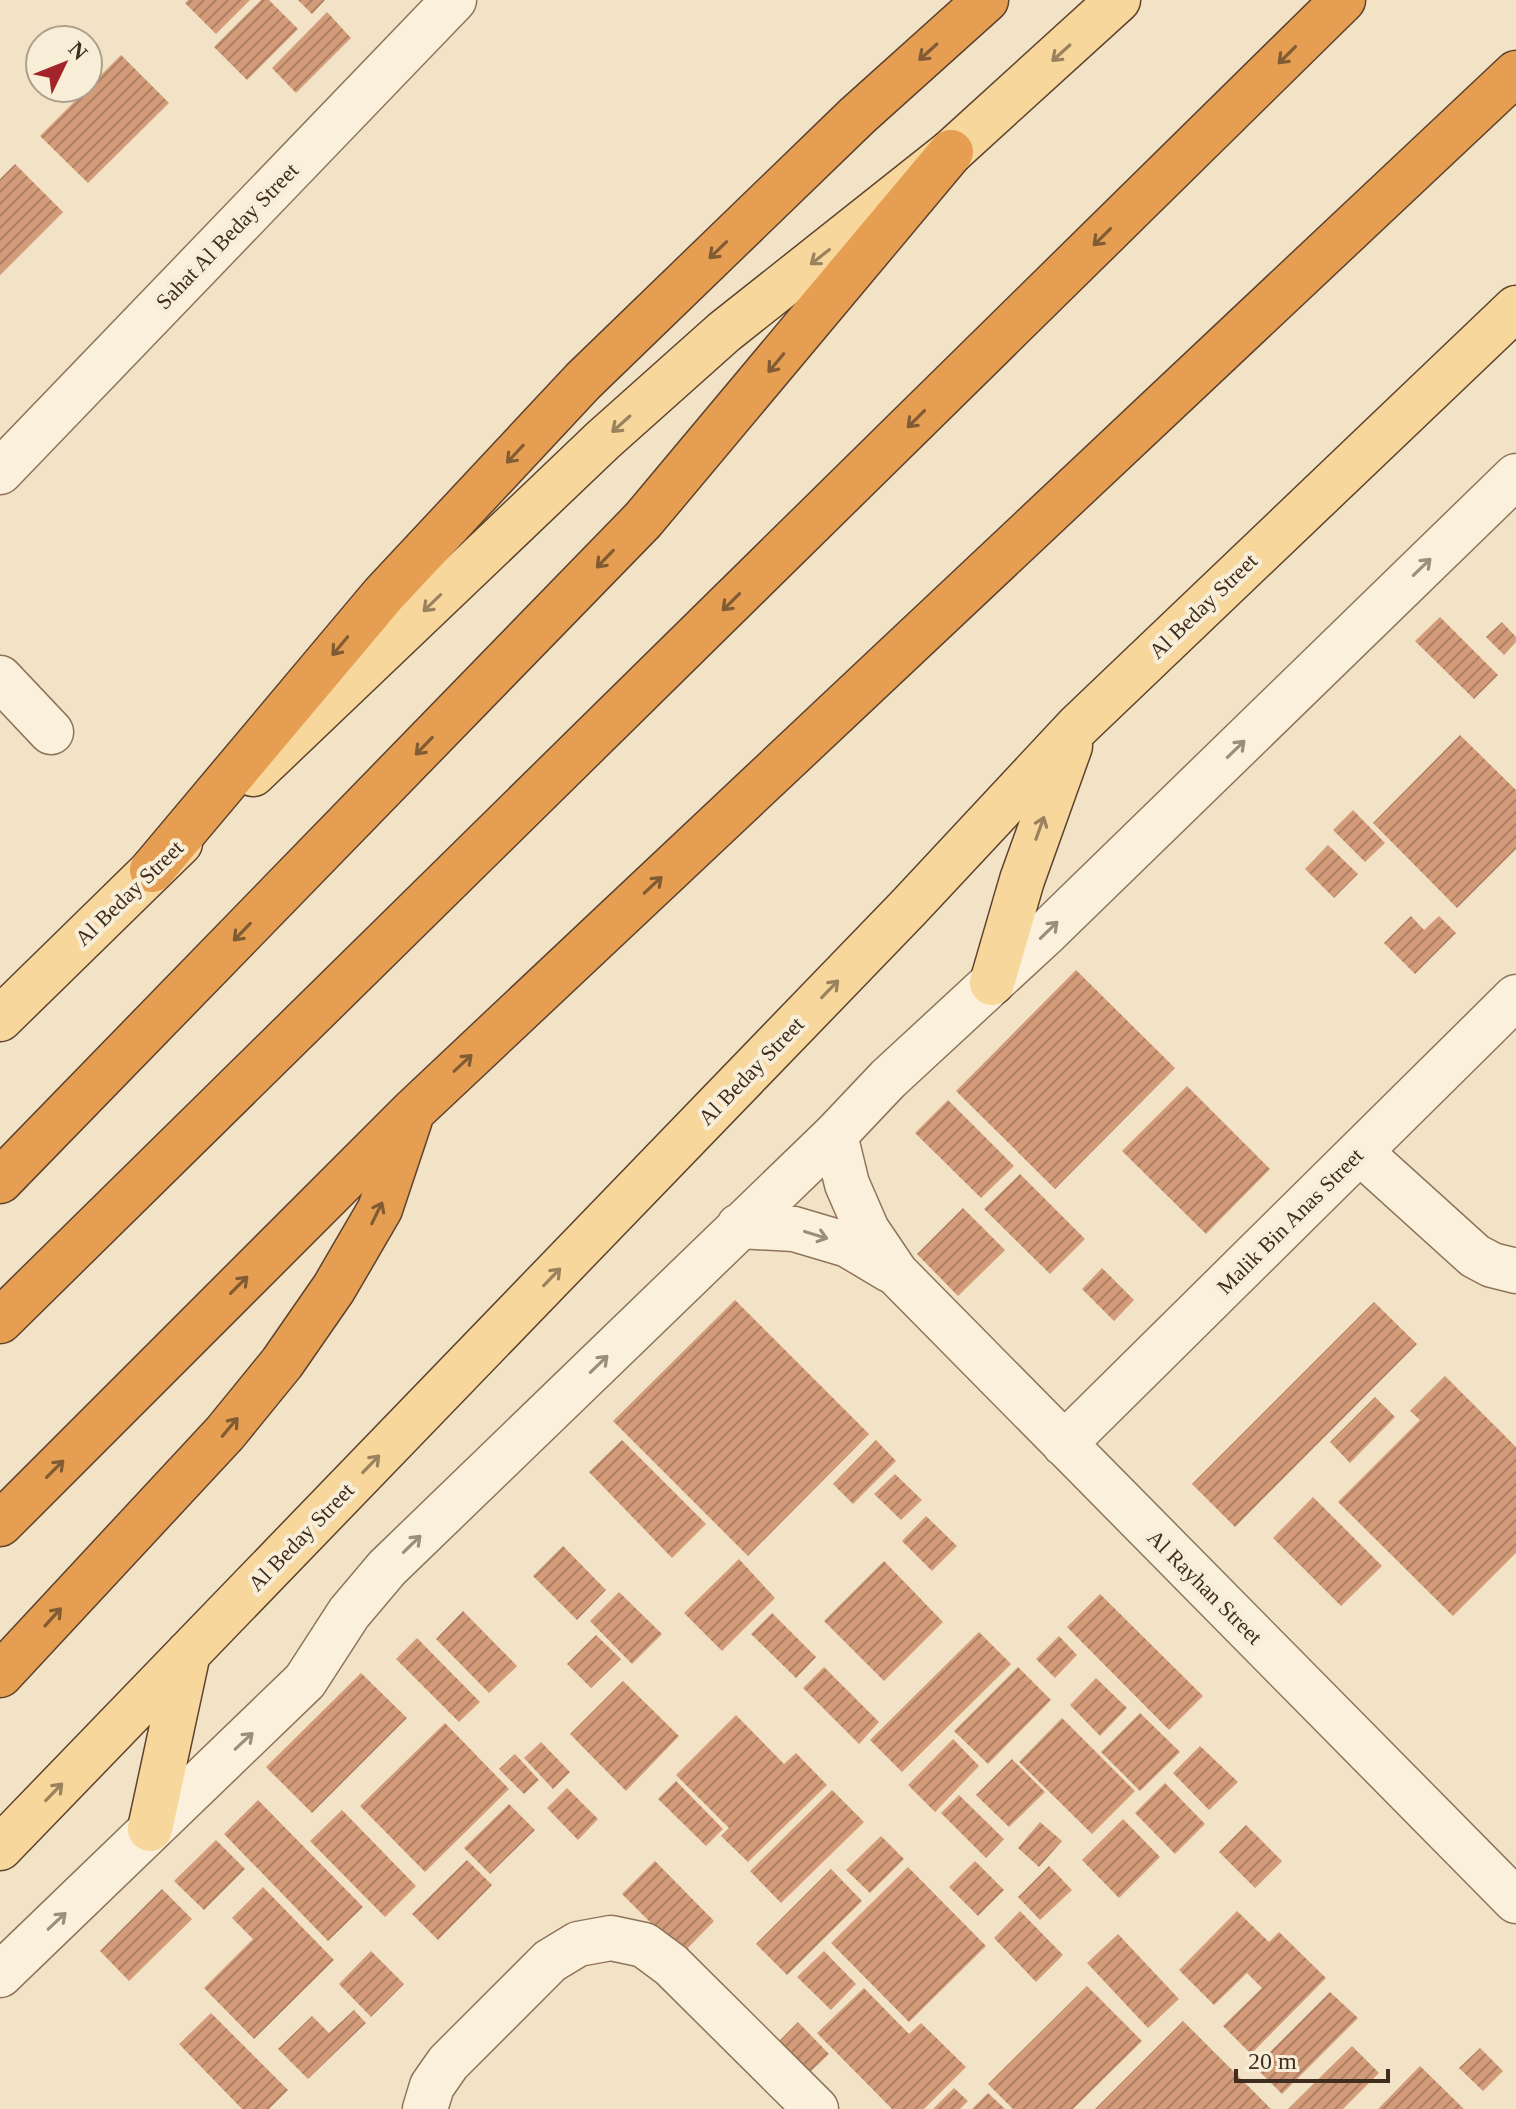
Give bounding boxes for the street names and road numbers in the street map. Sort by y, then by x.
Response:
street label: Sahat Al Beday Street [151,158,303,314]
street label: Al Beday Street [1144,548,1262,664]
street label: Al Beday Street [70,835,188,951]
street label: Al Beday Street [693,1012,809,1130]
street label: Malik Bin Anas Street [1212,1143,1368,1299]
street label: Al Beday Street [243,1478,359,1596]
street label: Al Rayhan Street [1143,1525,1267,1649]

